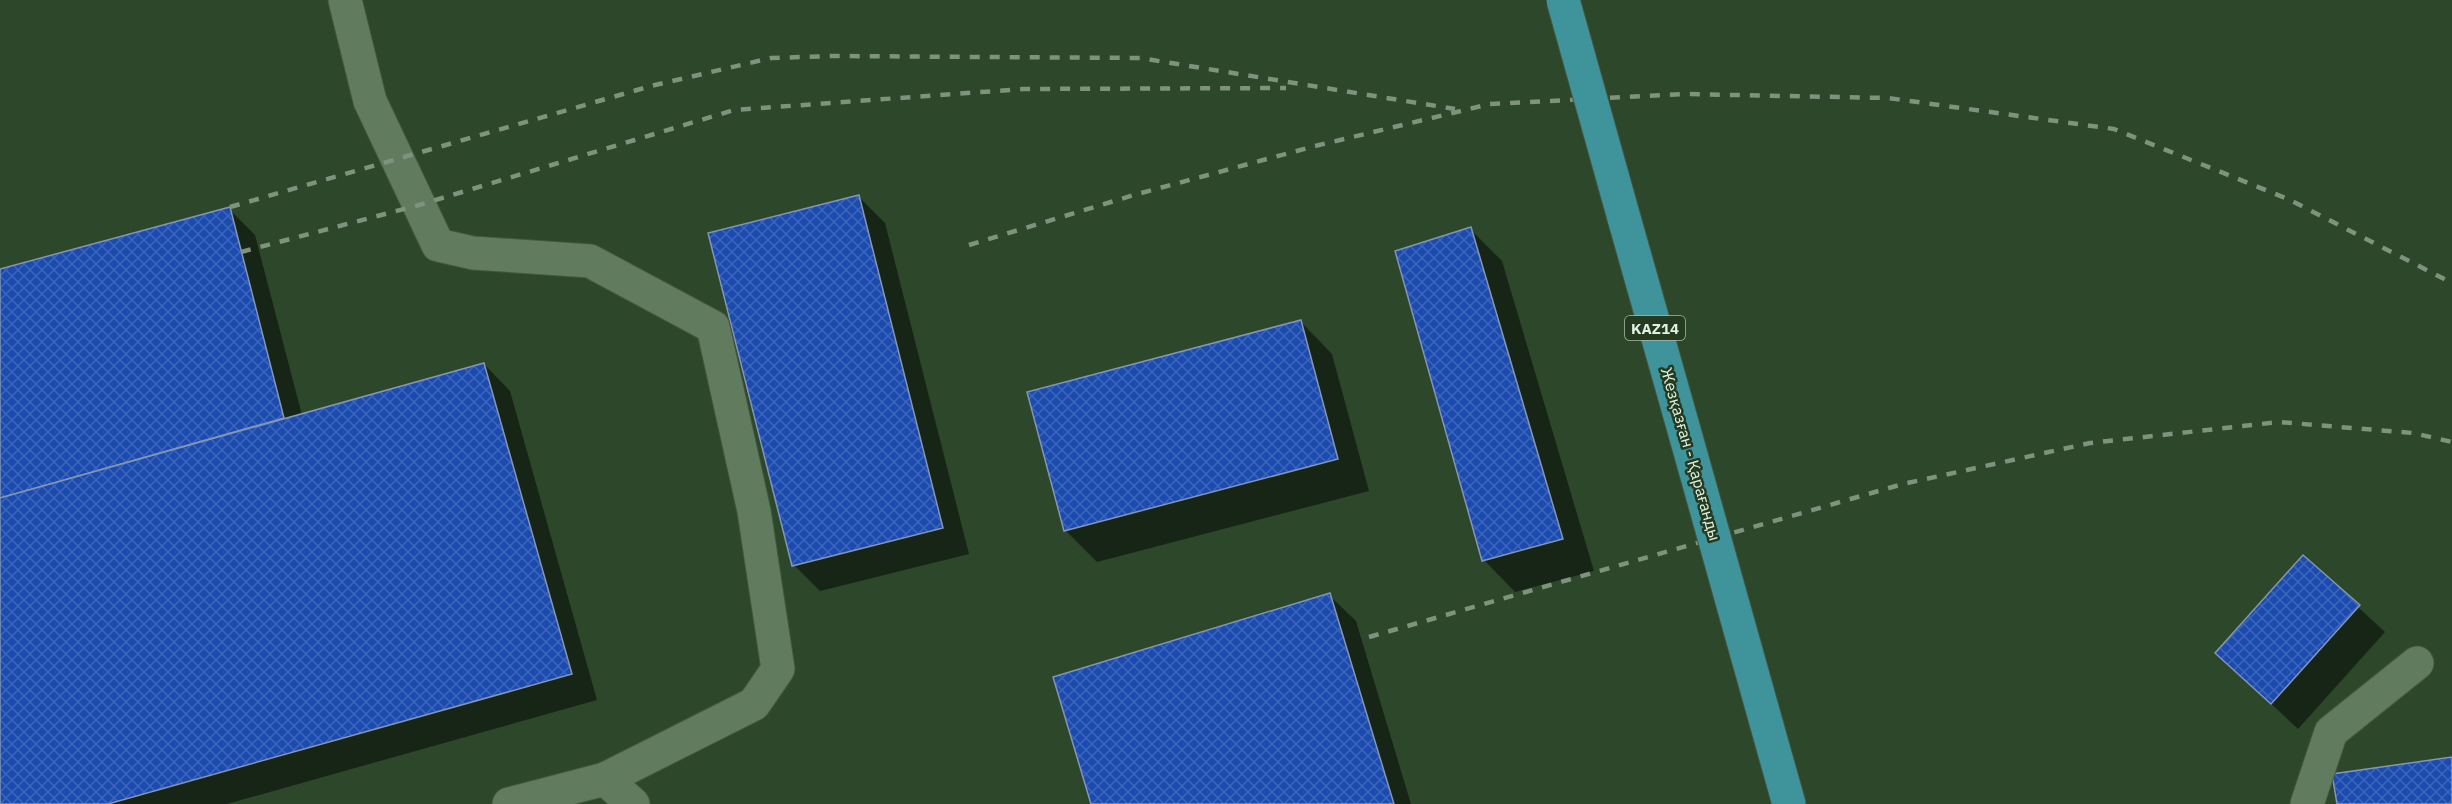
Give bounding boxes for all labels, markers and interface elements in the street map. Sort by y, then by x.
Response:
road number: KAZ14 [1625,316,1685,340]
street label: Жезқазған - Қарағанды [1657,365,1725,543]

